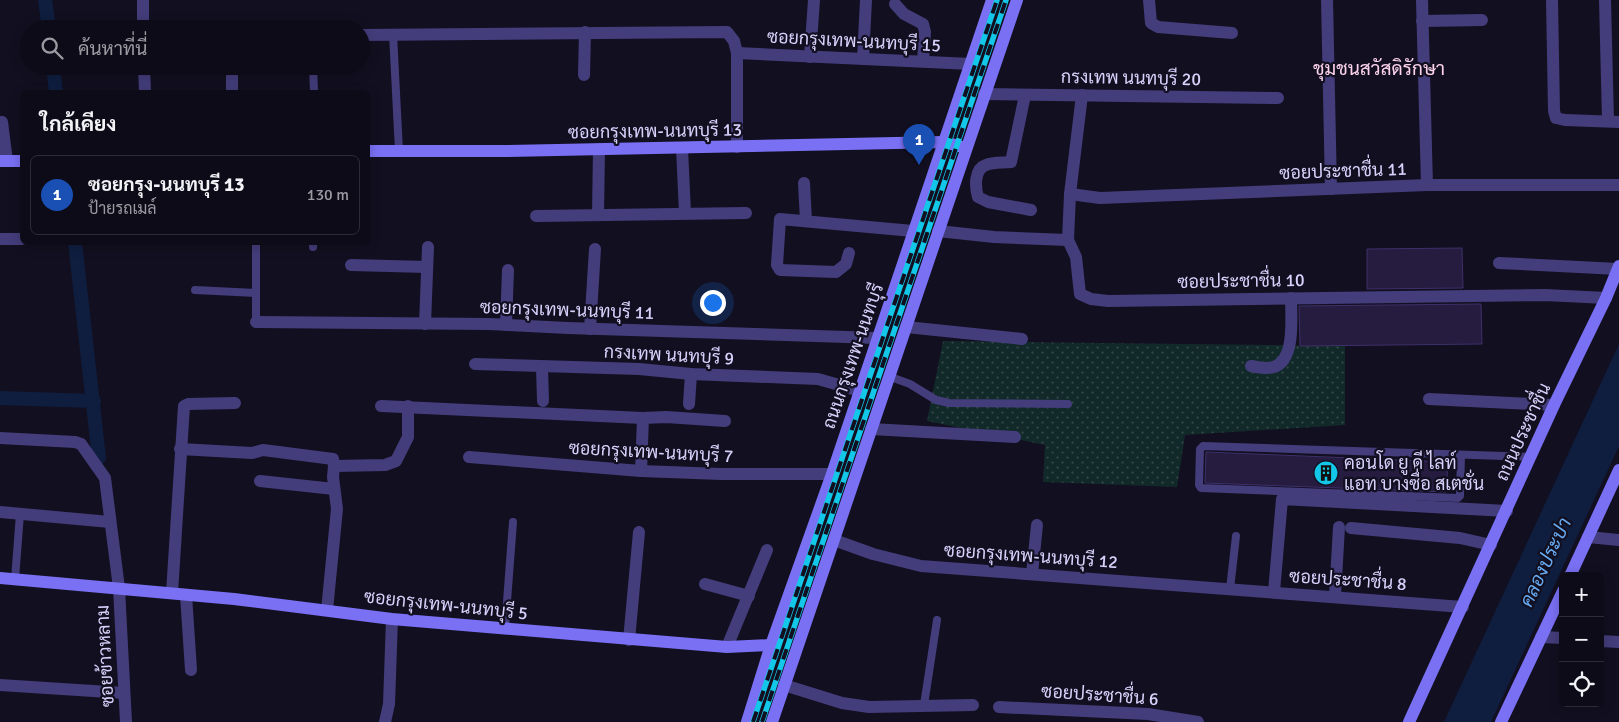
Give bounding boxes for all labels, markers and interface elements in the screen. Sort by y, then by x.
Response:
search box [20,20,370,75]
street label: ซอยกรุงเทพ-นนทบุรี 15 [766,23,942,58]
icon: search [38,34,66,62]
text: ค้นหาที่นี่ [78,37,147,61]
district label: ชุมชนสวัสดิรักษา [1313,57,1445,81]
street label: กรงเทพ นนทบุรี 20 [1061,64,1201,91]
text: ใกล้เคียง [40,111,116,137]
street label: ซอยกรุงเทพ-นนทบุรี 13 [568,116,742,145]
pin: 1 [903,124,935,165]
street label: ซอยประชาชื่น 11 [1279,153,1407,184]
text: ซอยกรุง-นนทบุรี 13 [88,173,244,197]
text: 1 [53,185,61,205]
text: 130 m [307,185,349,205]
text: ป้ายรถเมล์ [88,199,157,219]
street label: ซอยประชาชื่น 10 [1177,264,1305,293]
street label: ถนนกรุงเทพ-นนทบุรี [816,279,889,432]
your location [700,290,726,316]
street label: ซอยกรุงเทพ-นนทบุรี 11 [479,294,655,325]
street label: กรงเทพ นนทบุรี 9 [603,339,735,370]
street label: ถนนประชาชื่น [1486,377,1555,484]
street label: ซอยกรุงเทพ-นนทบุรี 7 [568,435,734,468]
place label: คอนโด ยู ดี ไลท์ แอท บางซื่อ สเตชั่น [1344,450,1484,495]
building icon: คอนโด ยู ดี ไลท์ แอท บางซื่อ สเตชั่น [1313,460,1339,486]
water label: คลองประปา [1515,514,1577,611]
street label: ซอยกรุงเทพ-นนทบุรี 12 [943,537,1119,574]
street label: ซอยประชาชื่น 8 [1288,560,1408,595]
map controls [1559,572,1604,707]
button: + [1559,572,1604,617]
street label: ซอยกรุงเทพ-นนทบุรี 5 [363,583,529,626]
street label: ซอยข้าวหลาม [90,604,119,708]
button: − [1559,617,1604,662]
button: locate [1559,662,1604,707]
street label: ซอยประชาชื่น 6 [1040,675,1160,710]

